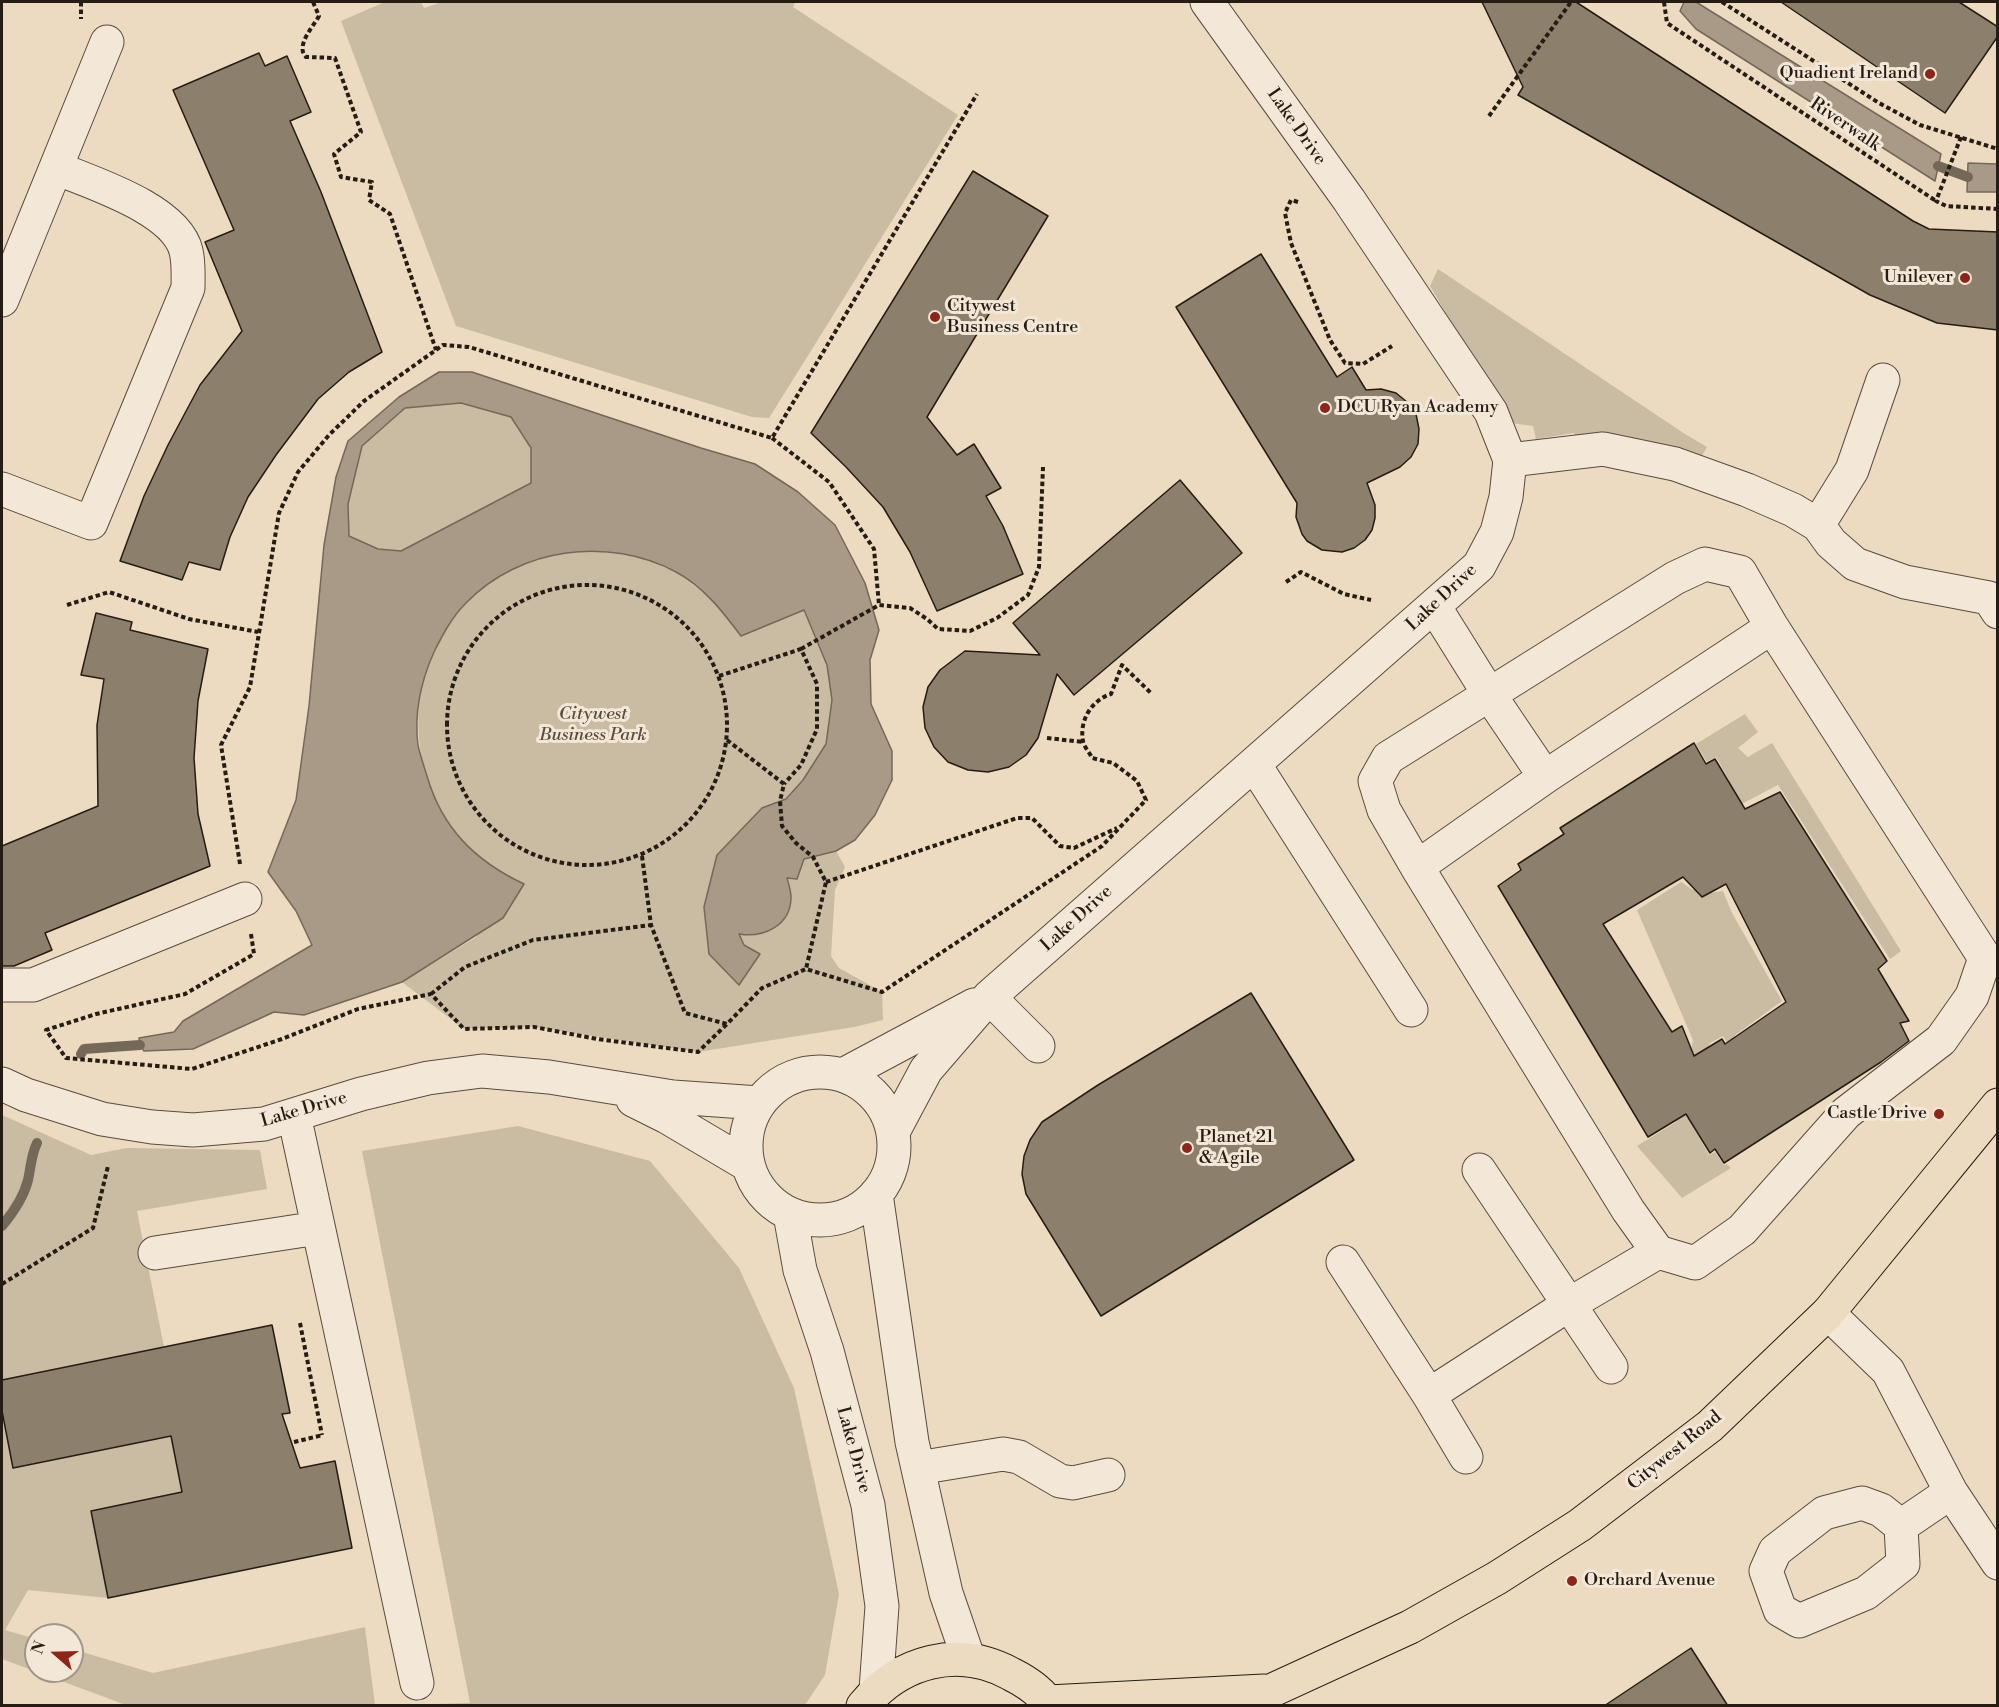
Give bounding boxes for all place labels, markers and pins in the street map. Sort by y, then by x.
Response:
place label: Quadient Ireland [1780,63,1918,85]
marker: Quadient Ireland [1923,67,1937,81]
place label: Unilever [1884,267,1953,289]
marker: Unilever [1958,271,1972,285]
place label: Citywest Business Centre [947,296,1078,338]
marker: Citywest Business Centre [928,310,942,324]
place label: DCU Ryan Academy [1337,397,1498,419]
marker: DCU Ryan Academy [1318,401,1332,415]
place label: Castle Drive [1827,1103,1927,1125]
marker: Castle Drive [1932,1107,1946,1121]
place label: Planet 21 & Agile [1199,1127,1274,1170]
marker: Planet 21 & Agile [1180,1141,1194,1155]
place label: Orchard Avenue [1584,1570,1715,1592]
marker: Orchard Avenue [1565,1574,1579,1588]

